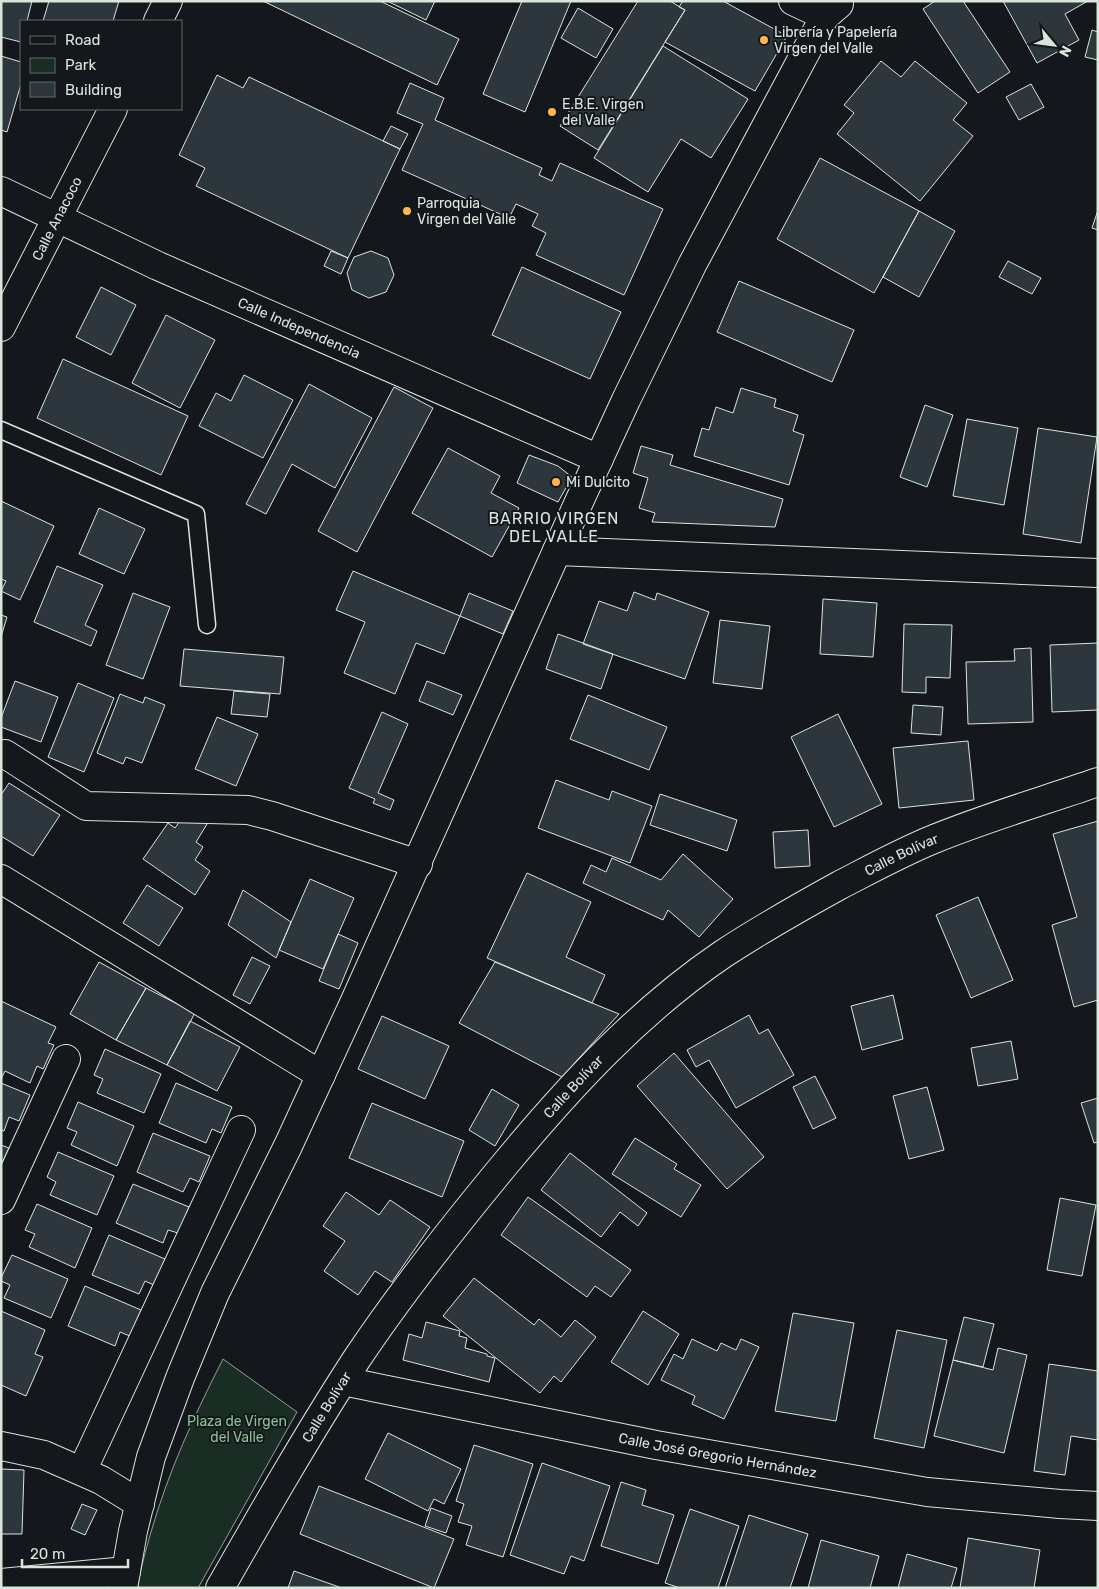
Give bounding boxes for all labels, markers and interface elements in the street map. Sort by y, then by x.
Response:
legend [20,20,182,110]
north arrow [1029,20,1079,70]
place label: Librería y Papelería Virgen del Valle [774,24,897,57]
text: Road [65,31,101,49]
marker: Librería y Papelería Virgen del Valle [758,34,770,46]
text: N [1055,43,1075,60]
text: Park [65,56,96,74]
text: Building [65,81,122,99]
place label: E.B.E. Virgen del Valle [562,96,644,129]
marker: E.B.E. Virgen del Valle [546,106,558,118]
street label: Calle Anacoco [28,174,85,263]
place label: Parroquia Virgen del Valle [417,195,516,228]
marker: Parroquia Virgen del Valle [401,205,413,217]
street label: Calle Independencia [235,294,363,362]
place label: Mi Dulcito [566,474,630,491]
marker: Mi Dulcito [550,476,562,488]
district label: BARRIO VIRGEN DEL VALLE [489,509,619,546]
street label: Calle Bolívar [862,829,941,879]
street label: Calle Bolívar [540,1051,607,1122]
street label: Calle Bolívar [298,1368,355,1445]
park label: Plaza de Virgen del Valle [187,1413,287,1446]
street label: Calle José Gregorio Hernández [617,1429,818,1481]
scale bar [22,1536,129,1568]
text: 20 m [30,1545,65,1563]

